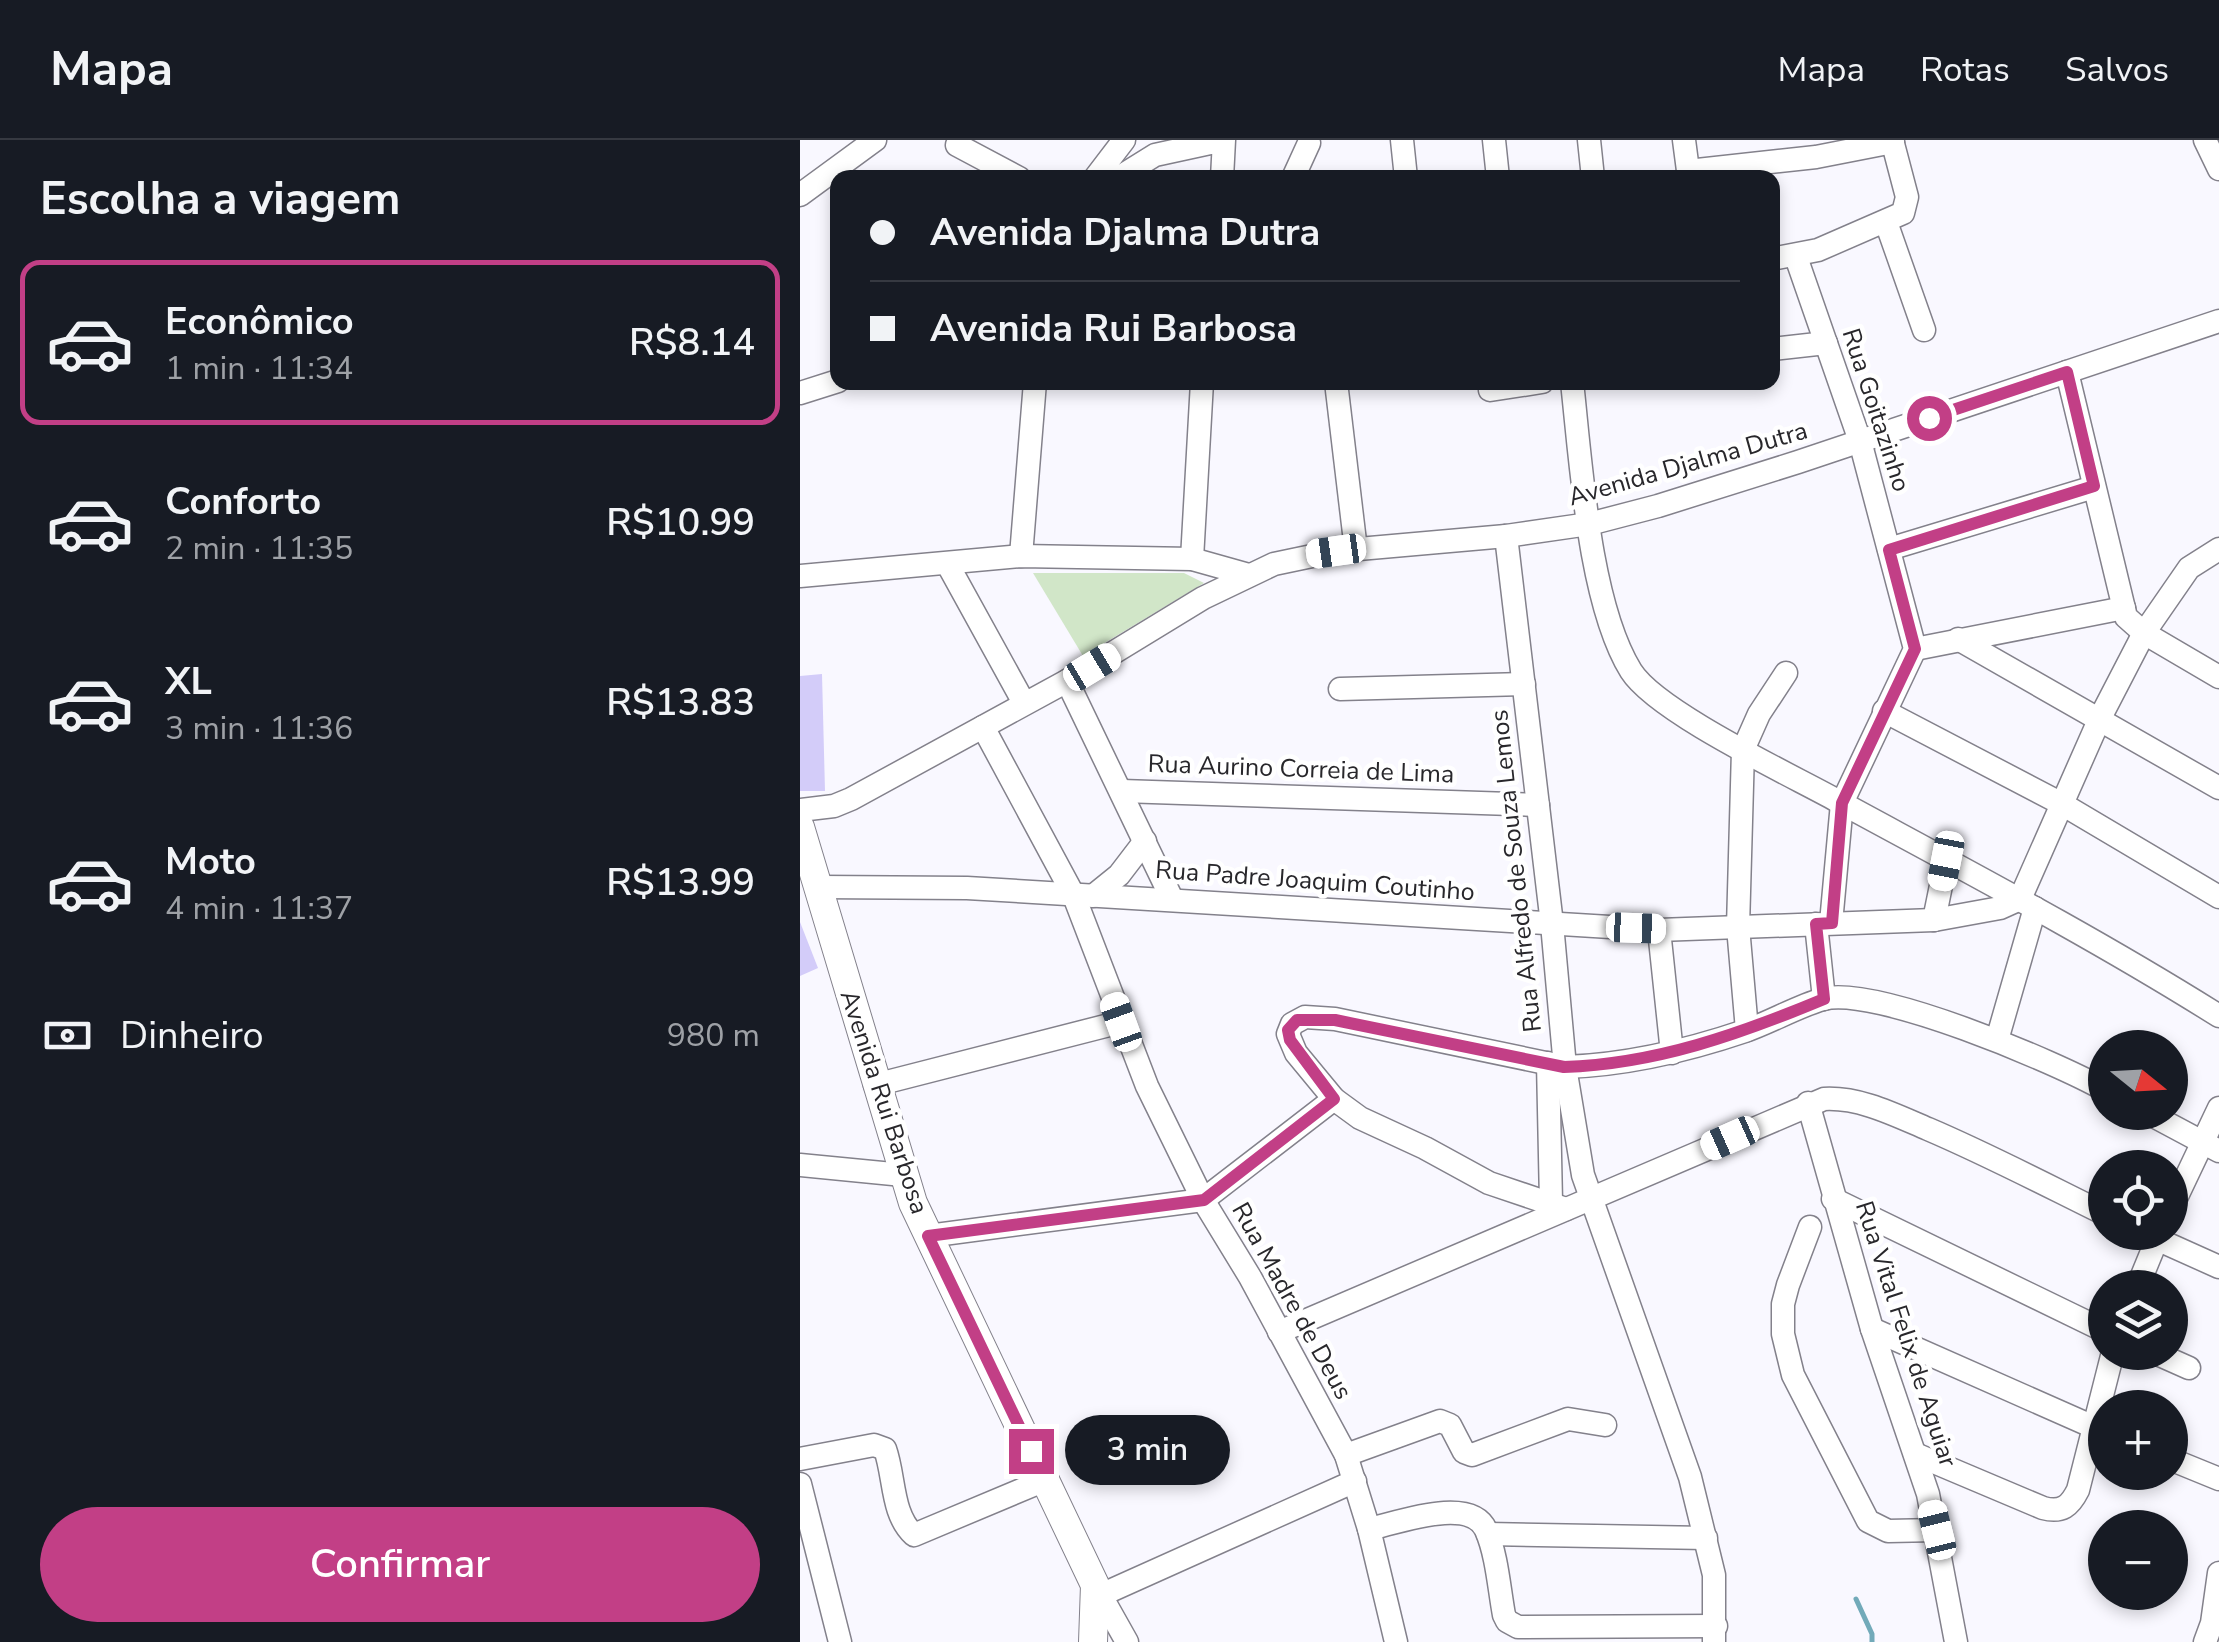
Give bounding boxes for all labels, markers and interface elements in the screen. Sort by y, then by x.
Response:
text: Mapa [50,36,173,102]
text: Mapa [1778,46,1865,93]
text: Rotas [1920,46,2010,93]
text: Salvos [2065,46,2169,93]
text: Escolha a viagem [40,169,400,230]
text: Avenida Djalma Dutra [930,207,1320,258]
text: Econômico [165,296,354,347]
icon: car [45,298,135,388]
text: Avenida Rui Barbosa [930,303,1297,354]
text: R$8.14 [629,317,755,368]
street label: Rua Goitazinho [1834,324,1918,496]
text: 1 min · 11:34 [165,347,353,390]
route start [1907,396,1952,441]
street label: Avenida Djalma Dutra [1564,414,1812,514]
text: Conforto [165,476,321,527]
icon: car [45,478,135,568]
text: R$10.99 [606,497,755,548]
text: 2 min · 11:35 [165,527,353,570]
car [1304,532,1368,570]
car [1059,639,1125,695]
text: XL [165,656,212,707]
icon: car [45,658,135,748]
text: R$13.83 [606,677,755,728]
text: 3 min · 11:36 [165,707,353,750]
street label: Rua Alfredo de Souza Lemos [1482,708,1550,1034]
street label: Rua Aurino Correia de Lima [1147,747,1455,791]
car [1926,829,1966,893]
text: Moto [165,836,256,887]
icon: car [45,838,135,928]
street label: Rua Padre Joaquim Coutinho [1154,853,1476,909]
text: R$13.99 [606,857,755,908]
text: 4 min · 11:37 [165,887,353,930]
car [1605,912,1667,944]
street label: Avenida Rui Barbosa [832,986,936,1218]
car [1097,989,1145,1055]
icon: cash [40,1008,95,1063]
text: Dinheiro [120,1010,264,1061]
text: 980 m [667,1014,760,1057]
north arrow [2088,1030,2188,1130]
map controls [2088,1030,2188,1610]
car [1696,1112,1764,1164]
button: locate [2088,1150,2188,1250]
street label: Rua Madre de Deus [1224,1196,1360,1406]
street label: Rua Vital Felix de Aguiar [1847,1197,1965,1471]
button: layers [2088,1270,2188,1370]
button: + [2088,1390,2188,1490]
callout: 3 min [1066,1416,1231,1486]
text: 3 min [1107,1428,1188,1471]
route end [1009,1429,1054,1474]
car [1915,1497,1959,1563]
button: Confirmar [40,1507,760,1622]
button: − [2088,1510,2188,1610]

